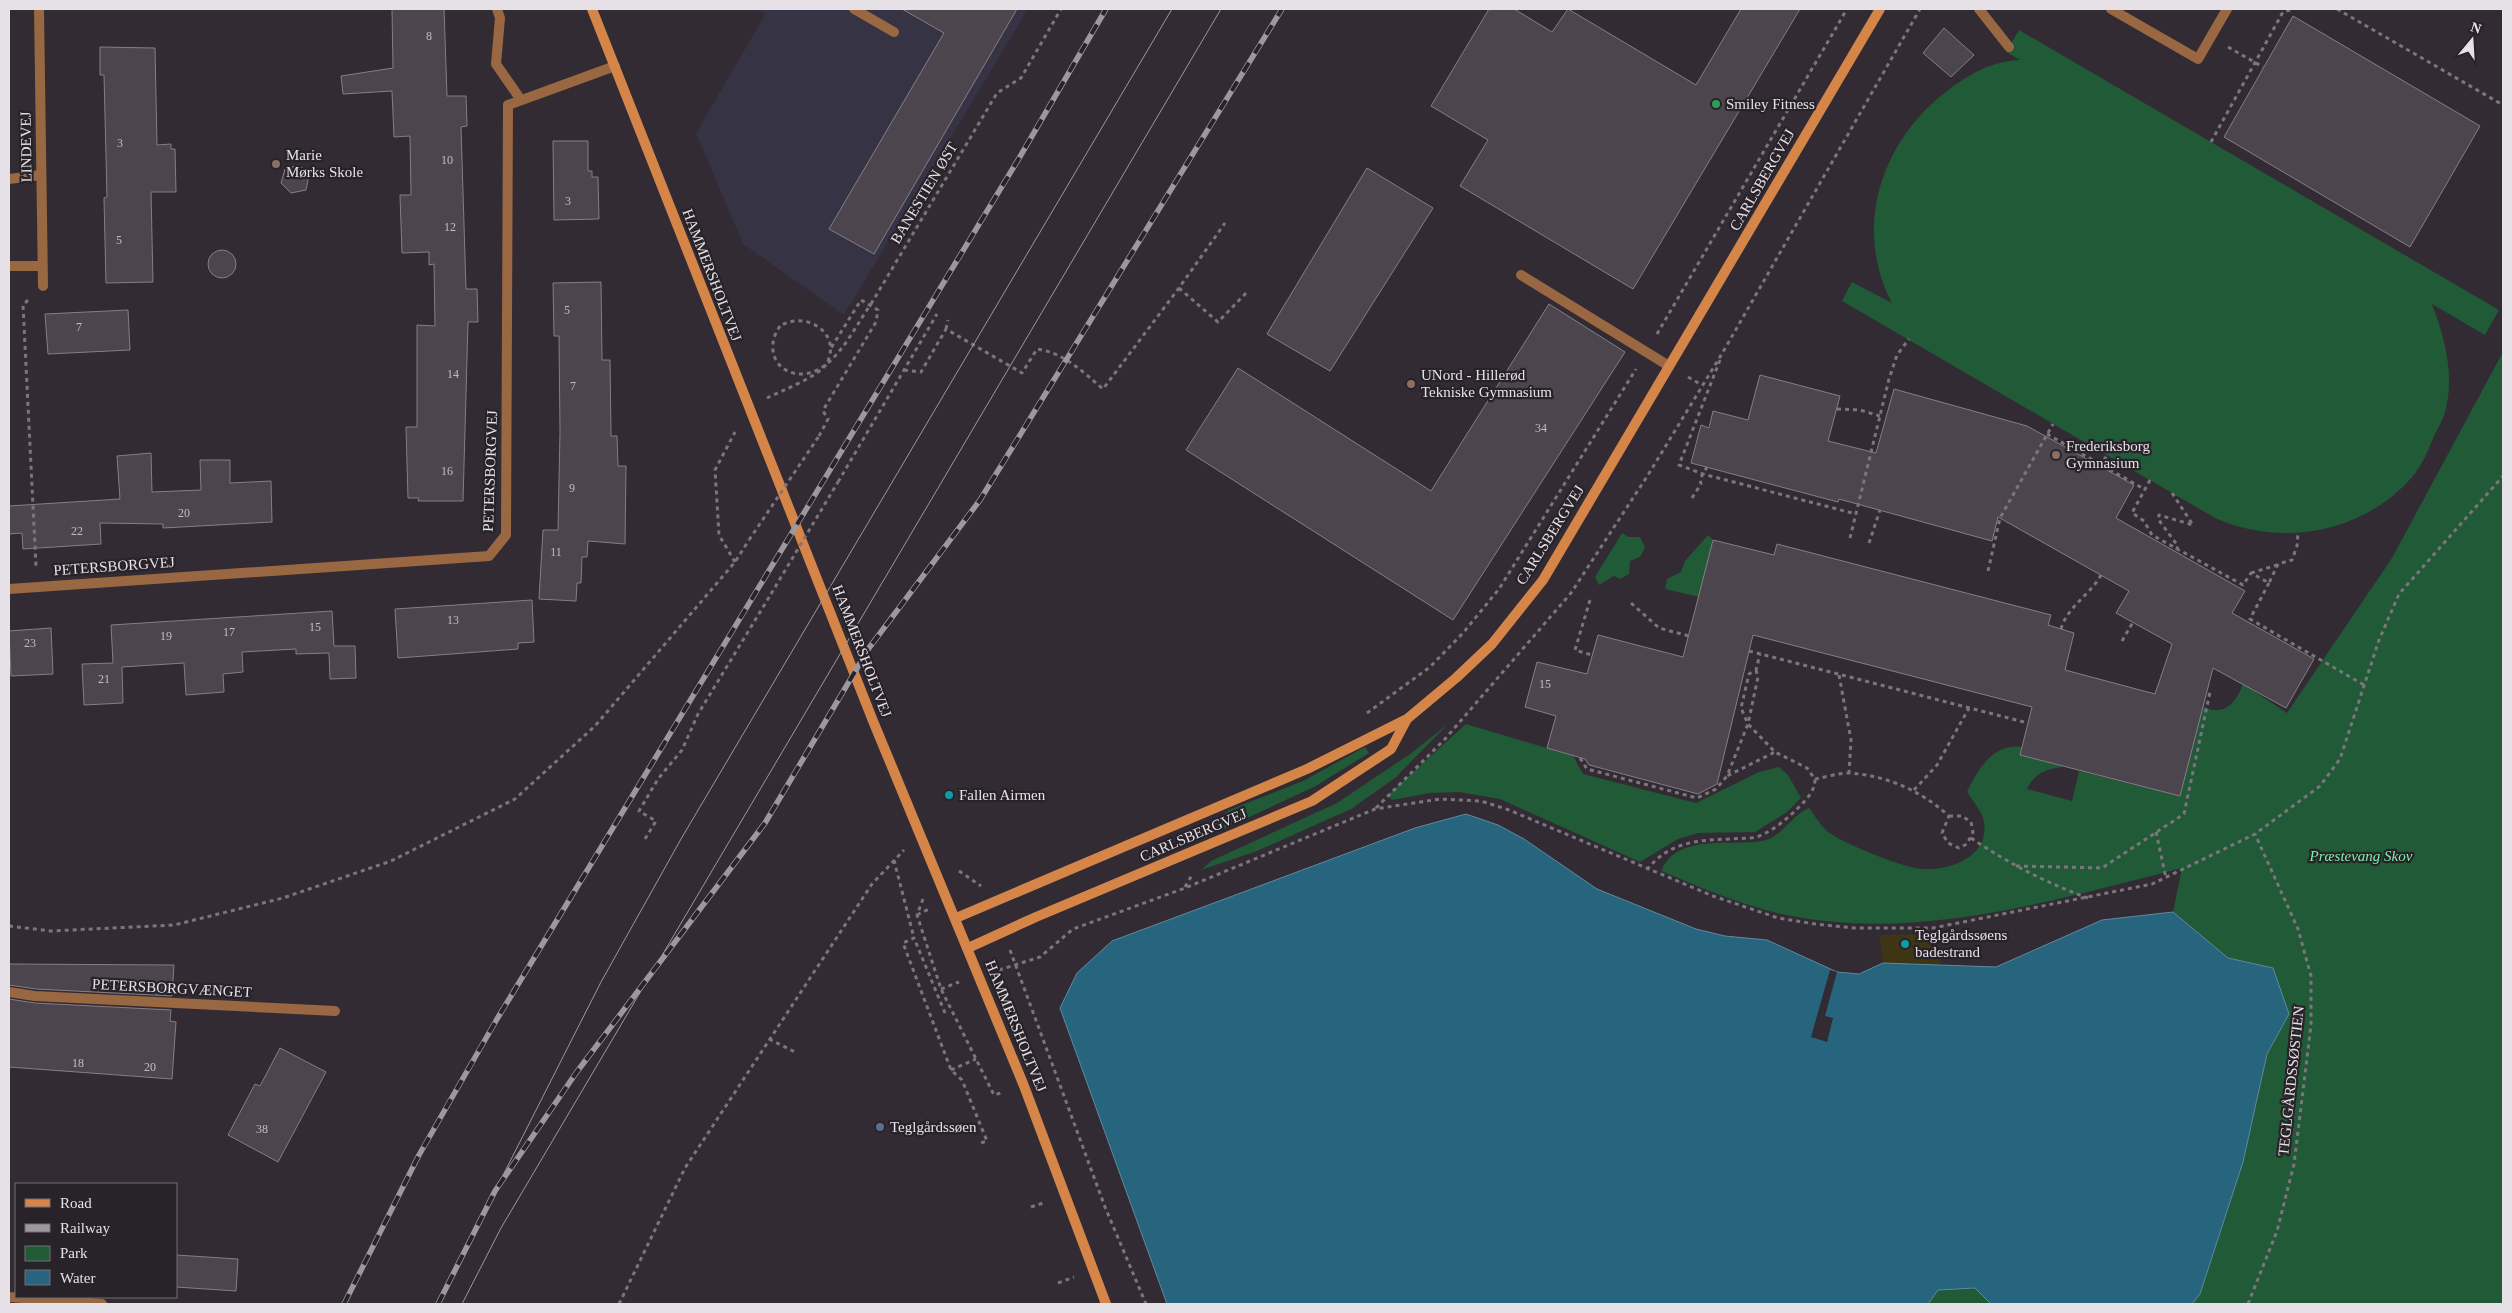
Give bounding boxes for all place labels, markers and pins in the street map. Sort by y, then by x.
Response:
place label: Smiley Fitness [1726,96,1815,112]
marker: Smiley Fitness [1710,98,1722,110]
place label: Marie Mørks Skole [286,147,363,180]
marker: Marie Mørks Skole [270,158,282,170]
place label: UNord - Hillerød Tekniske Gymnasium [1421,367,1552,400]
marker: UNord - Hillerød Tekniske Gymnasium [1405,378,1417,390]
place label: Frederiksborg Gymnasium [2066,438,2150,471]
marker: Frederiksborg Gymnasium [2050,449,2062,461]
place label: Fallen Airmen [959,787,1046,803]
marker: Fallen Airmen [943,789,955,801]
place label: Teglgårdssøens badestrand [1915,927,2007,960]
marker: Teglgårdssøens badestrand [1899,938,1911,950]
place label: Teglgårdssøen [890,1119,977,1135]
marker: Teglgårdssøen [874,1121,886,1133]

